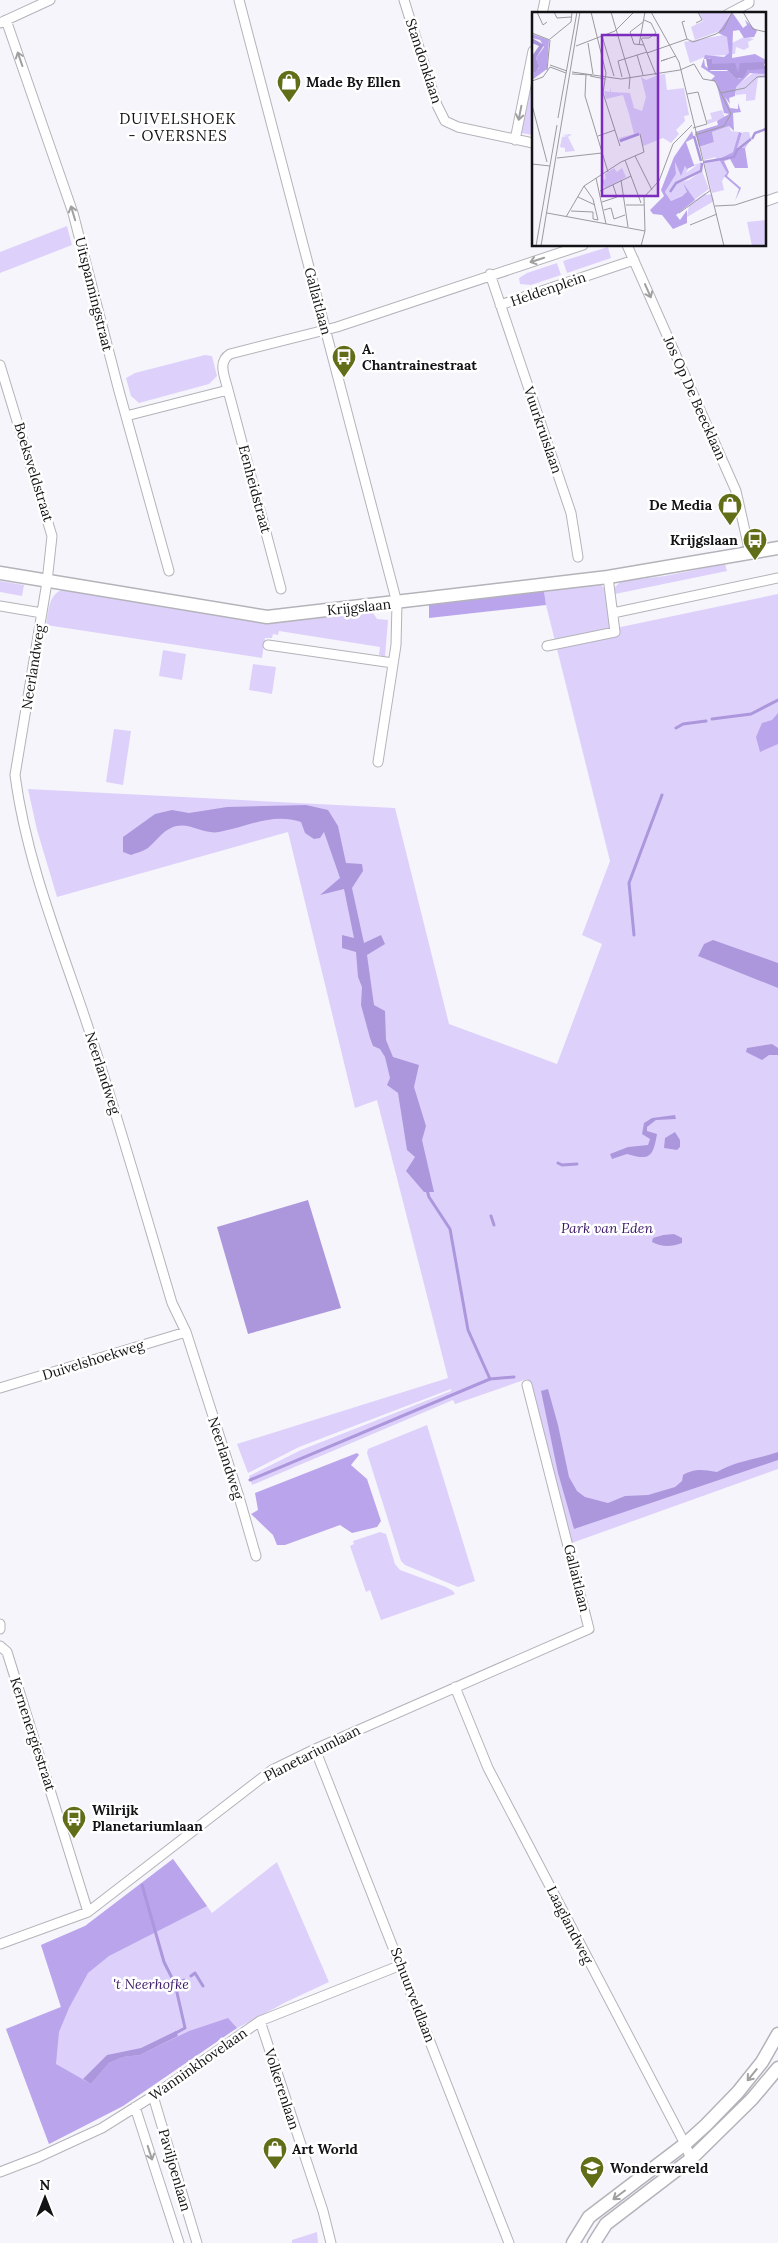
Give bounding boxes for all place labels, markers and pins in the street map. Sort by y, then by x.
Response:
shop icon: Made By Ellen [276,69,302,103]
place label: Made By Ellen [306,73,401,91]
place label: A. Chantrainestraat [362,340,477,374]
bus stop icon: A. Chantrainestraat [331,344,357,378]
shop icon: De Media [717,492,743,526]
place label: De Media [649,496,713,514]
bus stop icon: Krijgslaan [742,527,768,561]
place label: Krijgslaan [670,531,738,549]
place label: Wilrijk Planetariumlaan [92,1801,203,1835]
bus stop icon: Wilrijk Planetariumlaan [61,1805,87,1839]
shop icon: Art World [262,2136,288,2170]
place label: Art World [292,2140,358,2158]
school or university icon: Wonderwareld [579,2155,605,2189]
place label: Wonderwareld [610,2159,708,2177]

